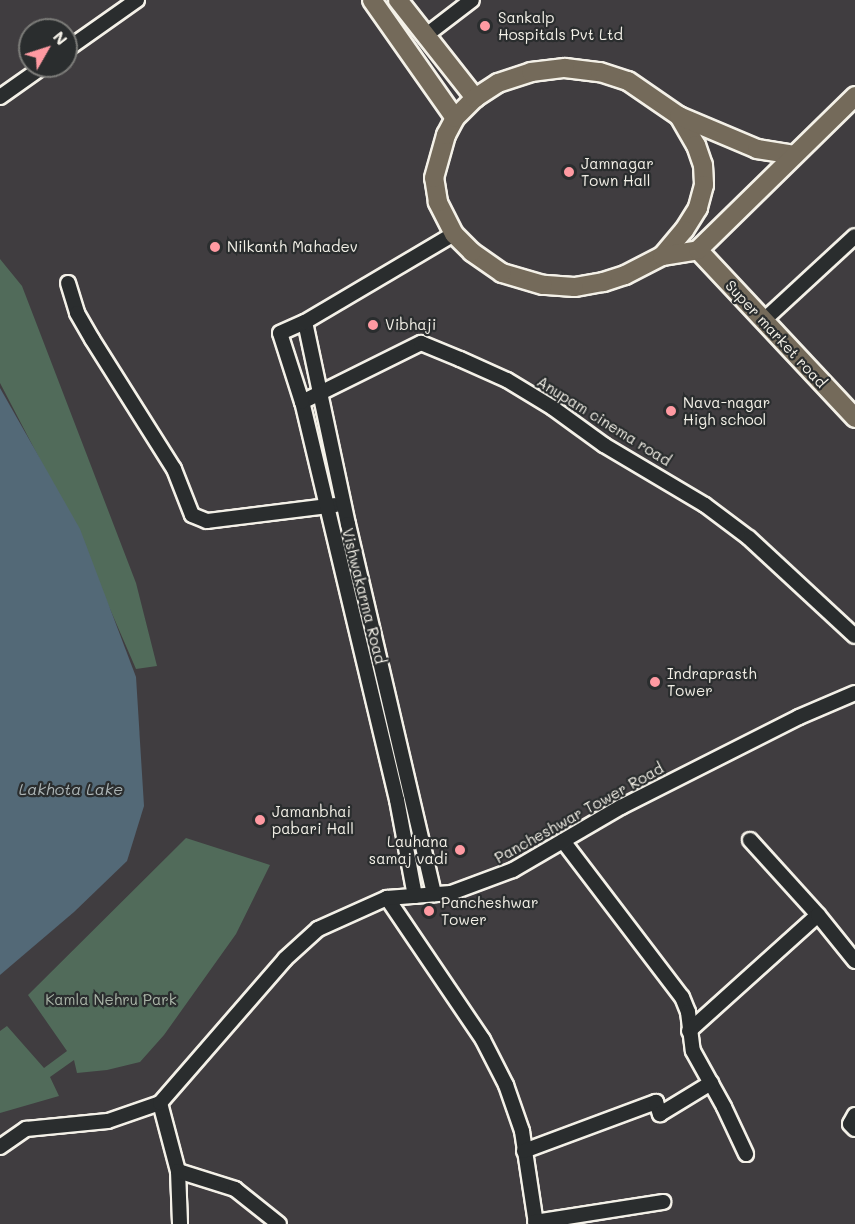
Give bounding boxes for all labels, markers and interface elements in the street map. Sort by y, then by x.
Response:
place label: Sankalp Hospitals Pvt Ltd [498,8,623,43]
marker: Sankalp Hospitals Pvt Ltd [476,17,494,35]
north arrow [18,18,78,78]
text: N [49,26,73,49]
place label: Jamnagar Town Hall [581,154,654,189]
marker: Jamnagar Town Hall [562,165,576,179]
place label: Nilkanth Mahadev [227,238,358,256]
marker: Nilkanth Mahadev [208,240,222,254]
street label: Super market road [722,277,830,391]
place label: Vibhaji [385,316,436,334]
marker: Vibhaji [366,318,380,332]
street label: Anupam cinema road [534,372,674,470]
place label: Nava-nagar High school [683,393,770,428]
marker: Nava-nagar High school [664,404,678,418]
street label: Vishwakarma Road [338,526,390,666]
place label: Indraprasth Tower [667,664,757,699]
marker: Indraprasth Tower [648,675,662,689]
street label: Pancheshwar Tower Road [491,759,667,867]
water label: Lakhota Lake [19,779,123,799]
place label: Jamanbhai pabari Hall [272,802,354,837]
marker: Jamanbhai pabari Hall [253,813,267,827]
place label: Lauhana samaj vadi [369,832,448,867]
marker: Lauhana samaj vadi [453,843,467,857]
place label: Pancheshwar Tower [441,893,539,928]
marker: Pancheshwar Tower [422,904,436,918]
park label: Kamla Nehru Park [45,991,177,1009]

